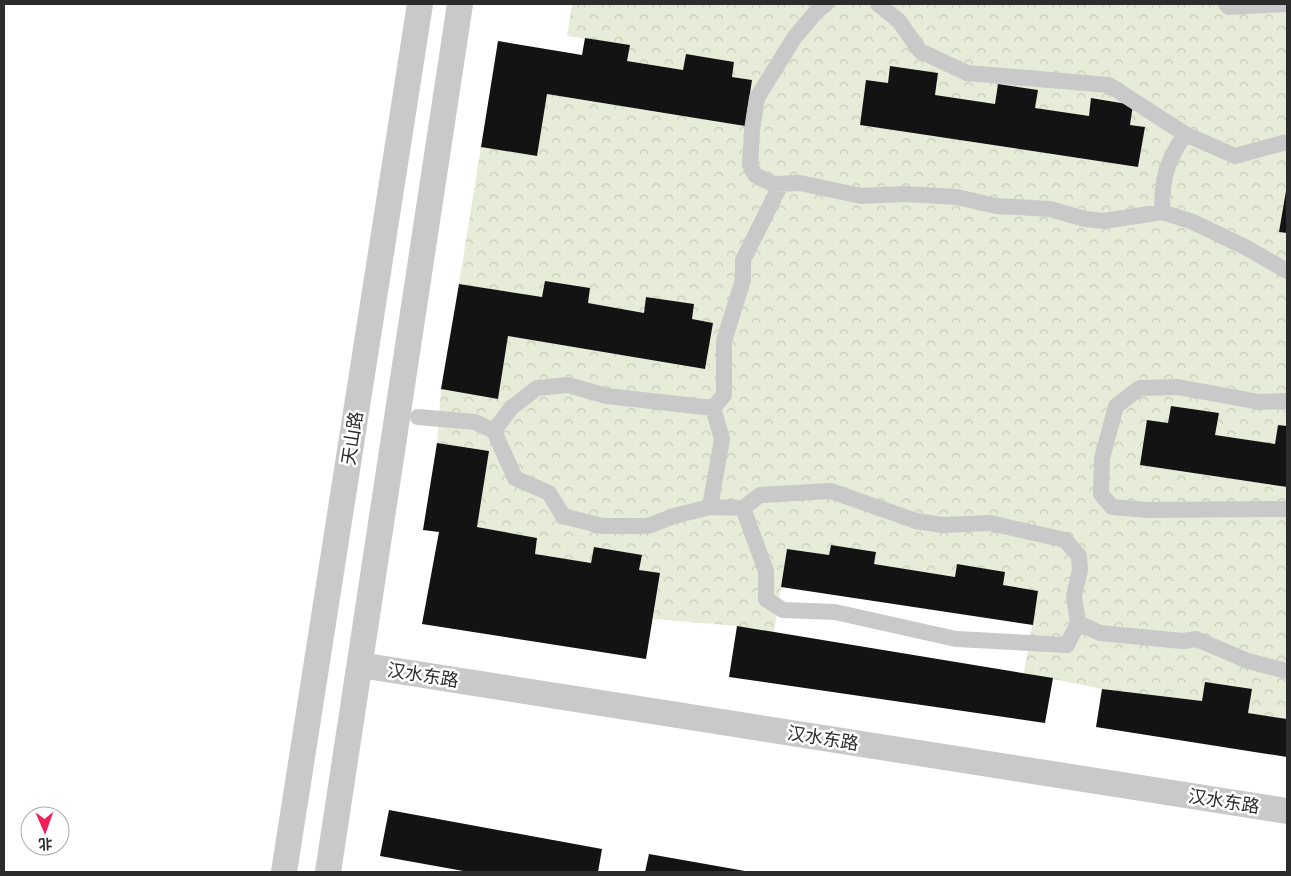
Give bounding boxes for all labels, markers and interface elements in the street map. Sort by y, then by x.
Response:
street label: 天山路 [336,410,368,466]
street label: 汉水东路 [386,658,460,692]
street label: 汉水东路 [786,721,860,755]
street label: 汉水东路 [1187,784,1261,818]
north arrow [20,806,70,856]
text: 北 [38,835,53,853]

